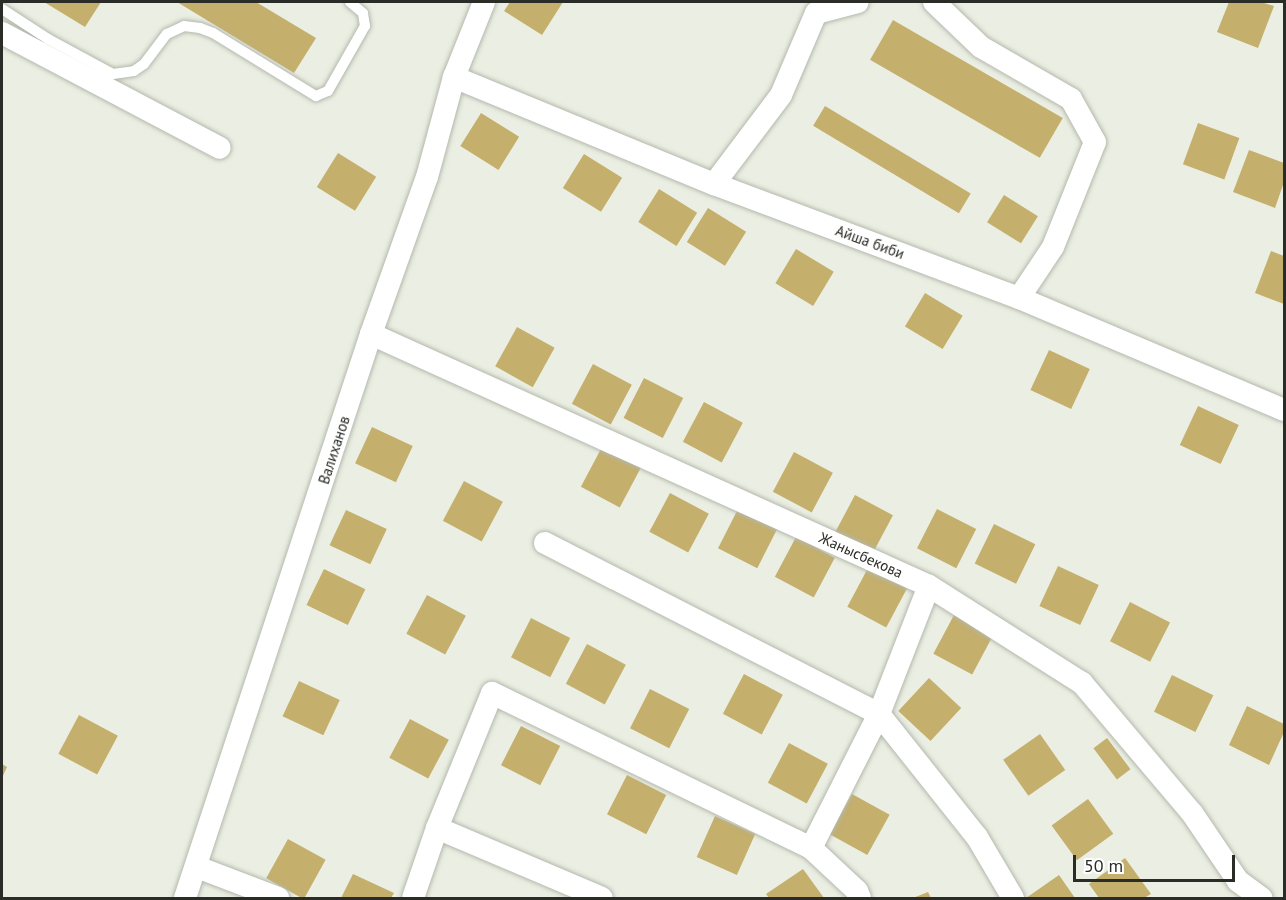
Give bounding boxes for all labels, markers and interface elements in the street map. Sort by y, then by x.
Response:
street label: Айша биби [833,221,907,263]
street label: Валиханов [315,414,353,486]
street label: Жанысбекова [816,528,906,582]
scale bar [1076,843,1238,881]
text: 50 m [1084,854,1123,877]

